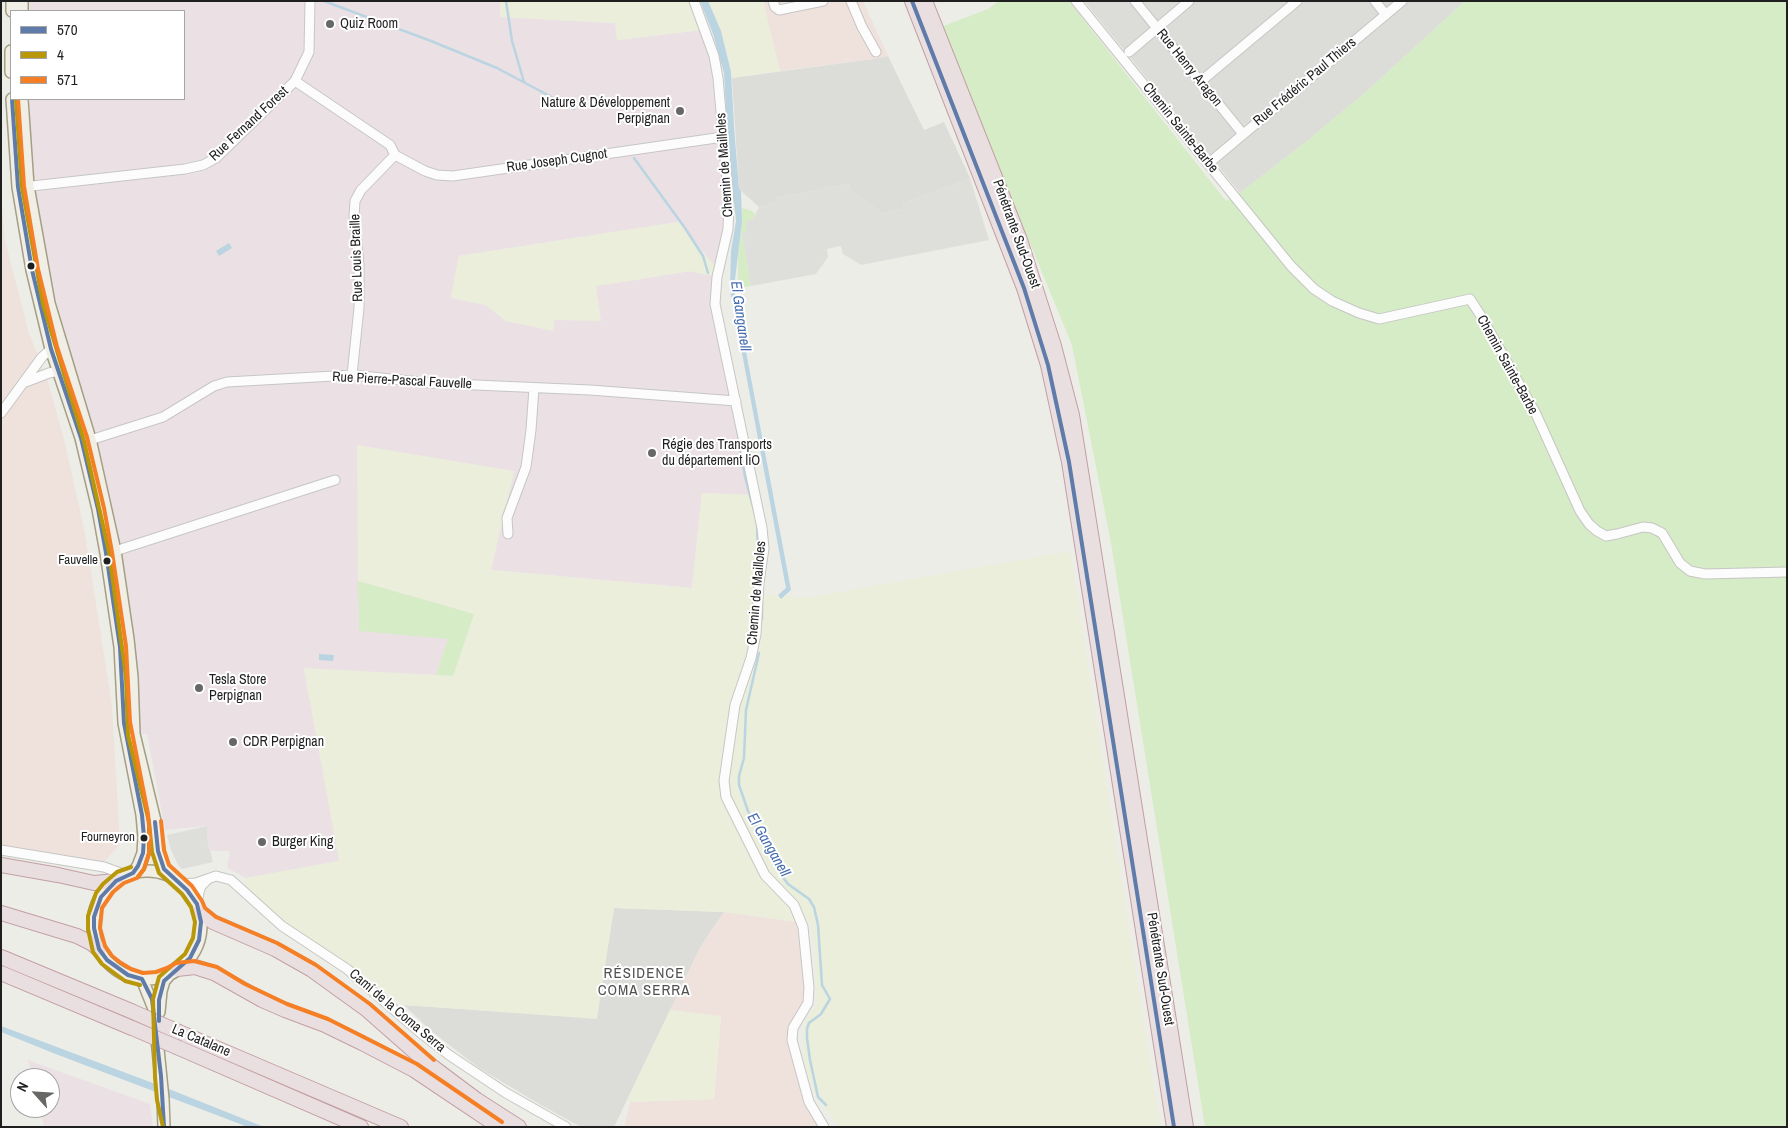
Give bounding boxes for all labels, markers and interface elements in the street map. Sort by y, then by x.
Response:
legend [10,10,185,100]
place label: Quiz Room [340,16,398,32]
marker: Quiz Room [324,18,336,30]
text: 570 [57,19,78,40]
street label: Rue Henry Aragon [1153,26,1225,110]
street label: Rue Frédéric Paul Thiers [1250,34,1360,130]
text: 4 [57,44,64,65]
text: 571 [57,69,78,90]
street label: Chemin Sainte-Barbe [1139,80,1221,176]
street label: Rue Fernand Forest [206,83,292,165]
place label: Nature & Développement Perpignan [541,95,670,128]
marker: Nature & Développement Perpignan [674,105,686,117]
street label: Chemin de Mailloles [713,112,737,218]
street label: Rue Joseph Cugnot [506,146,608,176]
street label: Pénétrante Sud-Ouest [989,177,1043,291]
street label: Rue Louis Braille [347,214,367,302]
unlabelled marker [26,261,36,271]
water label: El Ganganell [726,280,754,352]
street label: Chemin Sainte-Barbe [1473,312,1541,418]
street label: Rue Pierre-Pascal Fauvelle [332,369,472,393]
place label: Régie des Transports du département liO [662,437,772,470]
marker: Régie des Transports du département liO [646,447,658,459]
street label: Chemin de Mailloles [744,540,770,646]
place label: Fauvelle [58,553,98,569]
marker: Fauvelle [102,556,112,566]
place label: Tesla Store Perpignan [209,672,266,704]
marker: Tesla Store Perpignan [193,682,205,694]
place label: CDR Perpignan [243,734,324,750]
marker: CDR Perpignan [227,736,239,748]
water label: El Ganganell [743,810,793,880]
place label: Fourneyron [81,830,135,846]
marker: Fourneyron [139,833,149,843]
place label: Burger King [272,834,333,850]
marker: Burger King [256,836,268,848]
street label: Pénétrante Sud-Ouest [1143,911,1177,1027]
district label: RÉSIDENCE COMA SERRA [596,965,692,1000]
street label: Camí de la Coma Serra [345,966,449,1056]
street label: La Catalane [169,1021,233,1061]
north arrow [10,1068,60,1118]
text: N [13,1079,32,1095]

